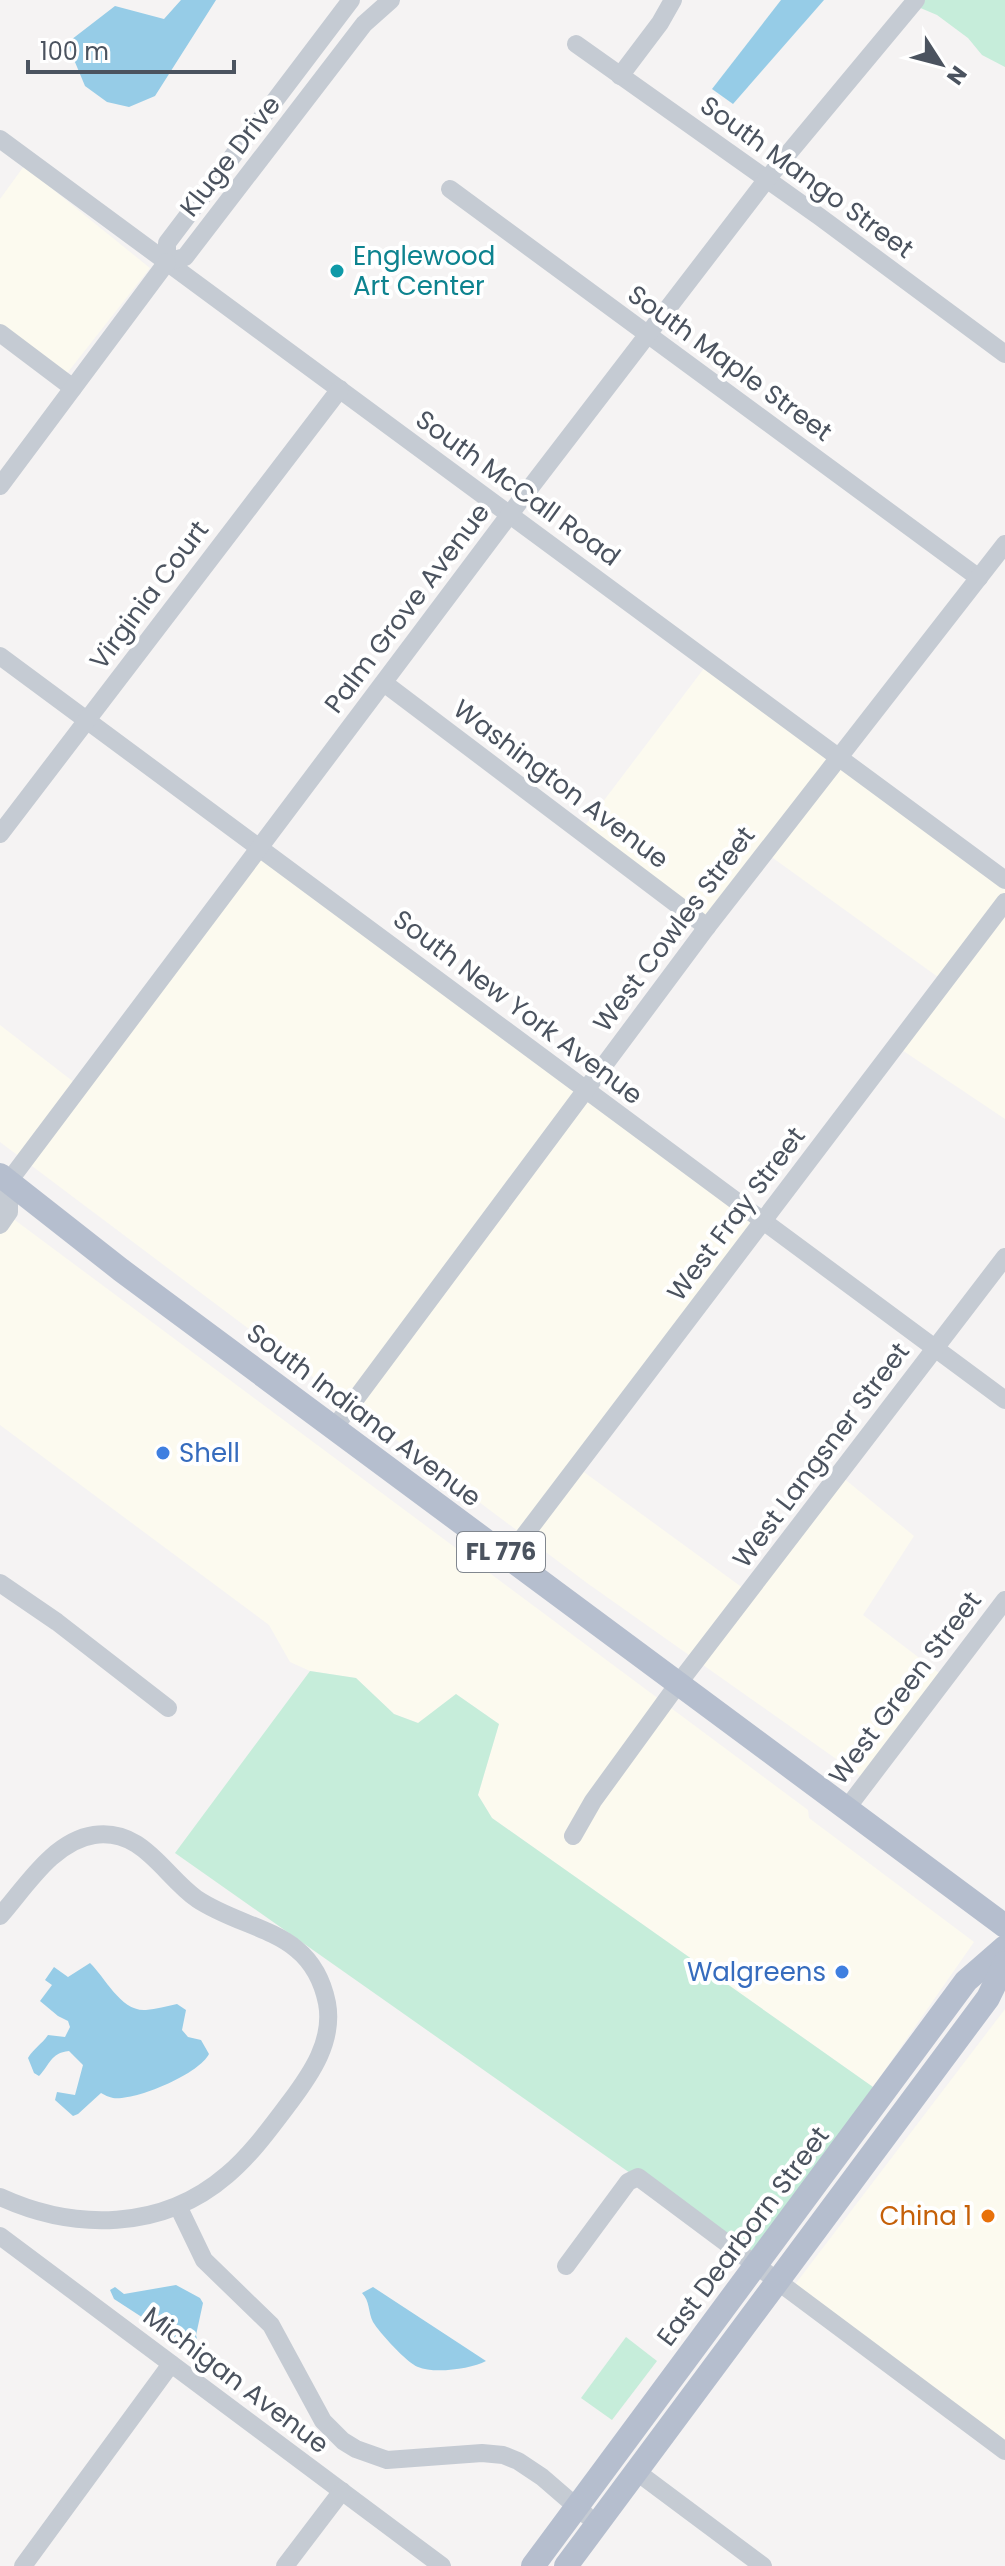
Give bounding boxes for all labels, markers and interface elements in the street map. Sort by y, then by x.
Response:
scale bar [28,24,234,74]
north arrow [901,24,981,104]
text: 100 m [40,35,109,68]
text: N [939,60,974,91]
street label: South Mango Street [693,87,921,267]
street label: Kluge Drive [171,88,289,224]
place label: Englewood Art Center [353,238,495,304]
marker: Englewood Art Center [328,262,346,280]
street label: South Maple Street [620,277,840,449]
street label: South McCall Road [408,402,628,574]
street label: Palm Grove Avenue [316,496,498,720]
street label: Virginia Court [81,513,217,677]
street label: Washington Avenue [446,691,676,877]
street label: West Cowles Street [585,819,763,1039]
street label: South New York Avenue [386,901,650,1113]
street label: West Fray Street [659,1119,813,1309]
street label: South Indiana Avenue [239,1315,489,1515]
street label: West Langsner Street [724,1335,918,1575]
place label: Shell [179,1435,240,1471]
marker: Shell [154,1444,172,1462]
road number: FL 776 [457,1532,545,1572]
street label: West Green Street [820,1584,990,1792]
place label: Walgreens [687,1954,826,1990]
marker: Walgreens [833,1963,851,1981]
street label: East Dearborn Street [648,2119,838,2353]
place label: China 1 [879,2198,972,2234]
marker: China 1 [979,2207,997,2225]
street label: Michigan Avenue [136,2298,336,2462]

